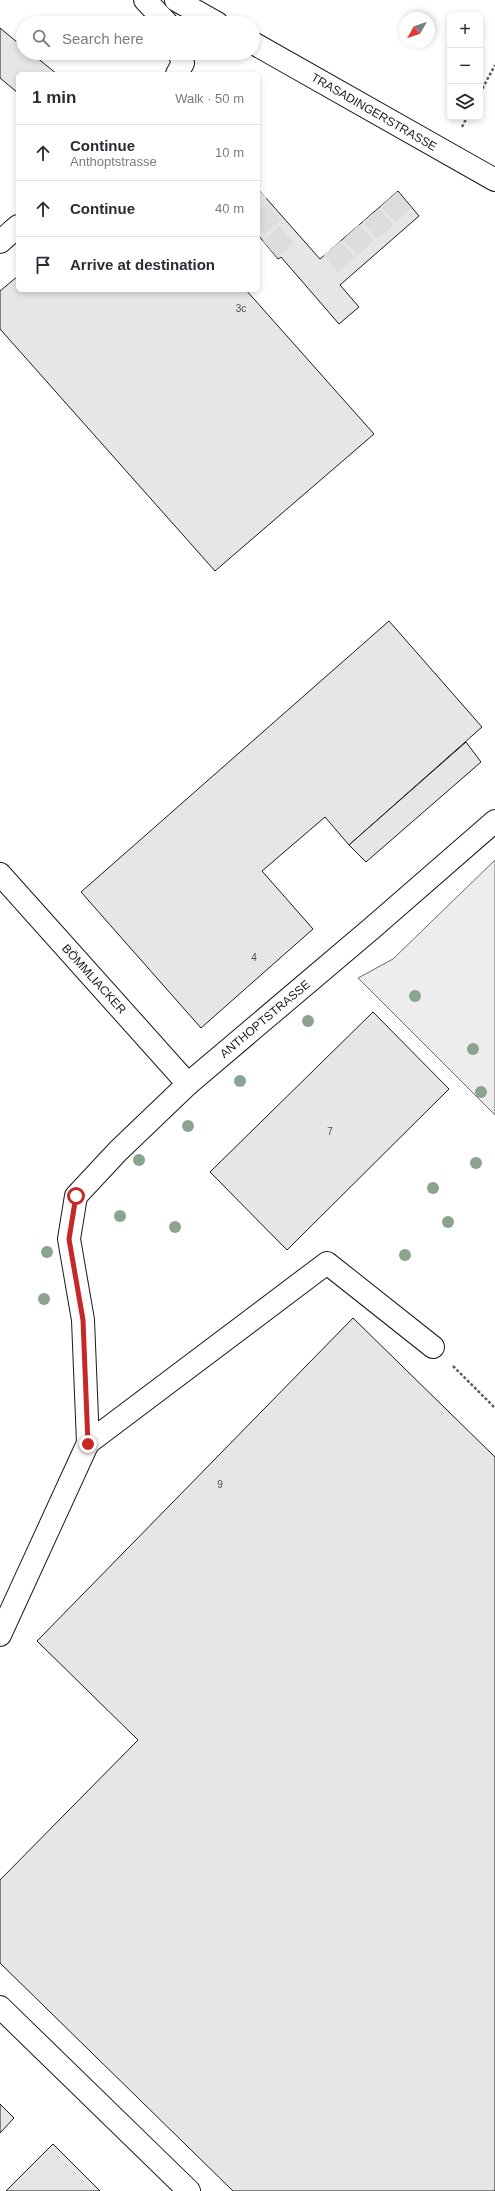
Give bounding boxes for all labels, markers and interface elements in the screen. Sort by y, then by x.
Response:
north arrow [399,12,435,48]
map controls [447,12,483,120]
button: + [447,12,483,48]
search box [16,16,260,60]
icon: search [30,27,52,49]
text: Search here [62,30,144,47]
button: − [447,48,483,84]
street label: TRASADINGERSTRASSE [309,70,439,154]
button: layers [447,84,483,120]
text: 1 min [32,88,76,107]
text: Walk · 50 m [175,91,244,106]
text: Continue [70,137,135,154]
icon: ahead [32,142,54,164]
text: 10 m [215,145,244,160]
text: Anthoptstrasse [70,154,157,169]
icon: ahead [32,198,54,220]
text: Continue [70,200,135,217]
text: 40 m [215,201,244,216]
icon: arrive [32,254,54,276]
text: Arrive at destination [70,256,215,273]
house number: 3c [236,303,246,314]
street label: BÖMMLIACKER [59,941,129,1017]
house number: 4 [251,952,257,963]
street label: ANTHOPTSTRASSE [217,977,313,1061]
house number: 7 [327,1126,333,1137]
route start [67,1187,85,1205]
route end [79,1435,97,1453]
house number: 9 [217,1479,223,1490]

